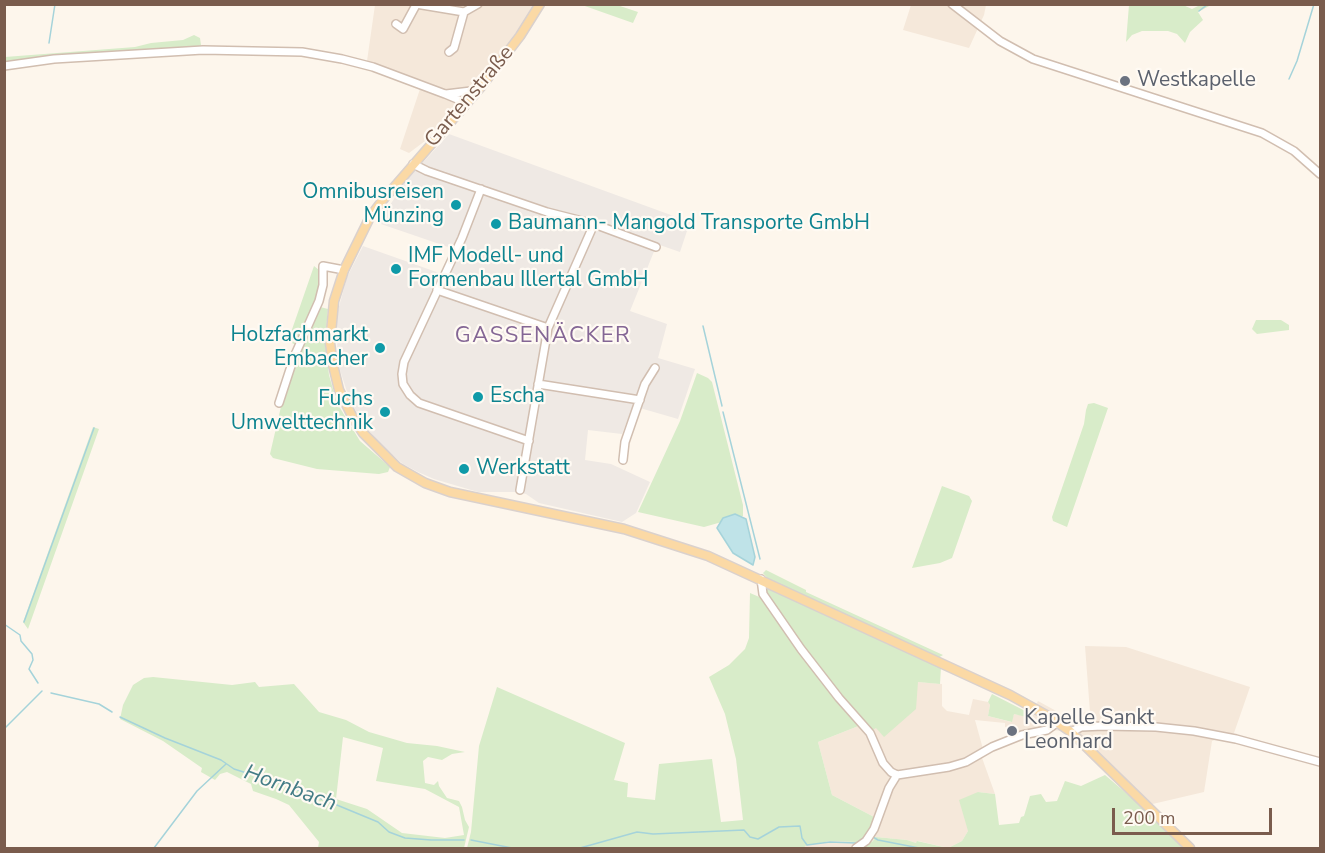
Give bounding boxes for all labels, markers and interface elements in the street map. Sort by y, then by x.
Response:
street label: Gartenstraße [420,41,520,153]
place label: Westkapelle [1137,68,1256,94]
marker: Westkapelle [1118,74,1132,88]
place label: Omnibusreisen Münzing [302,180,444,230]
marker: Omnibusreisen Münzing [449,198,463,212]
place label: Baumann- Mangold Transporte GmbH [508,211,870,237]
marker: Baumann- Mangold Transporte GmbH [489,217,503,231]
place label: IMF Modell- und Formenbau Illertal GmbH [408,244,648,294]
marker: IMF Modell- und Formenbau Illertal GmbH [389,262,403,276]
place label: Holzfachmarkt Embacher [231,323,368,373]
district label: GASSENÄCKER [455,324,631,350]
marker: Holzfachmarkt Embacher [373,341,387,355]
place label: Escha [490,384,545,410]
place label: Fuchs Umwelttechnik [231,387,373,437]
marker: Escha [471,390,485,404]
marker: Fuchs Umwelttechnik [378,405,392,419]
place label: Werkstatt [476,456,570,482]
marker: Werkstatt [457,462,471,476]
place label: Kapelle Sankt Leonhard [1024,706,1154,756]
marker: Kapelle Sankt Leonhard [1005,724,1019,738]
water label: Hornbach [240,760,340,818]
scale bar [1115,796,1276,834]
text: 200 m [1123,806,1175,830]

